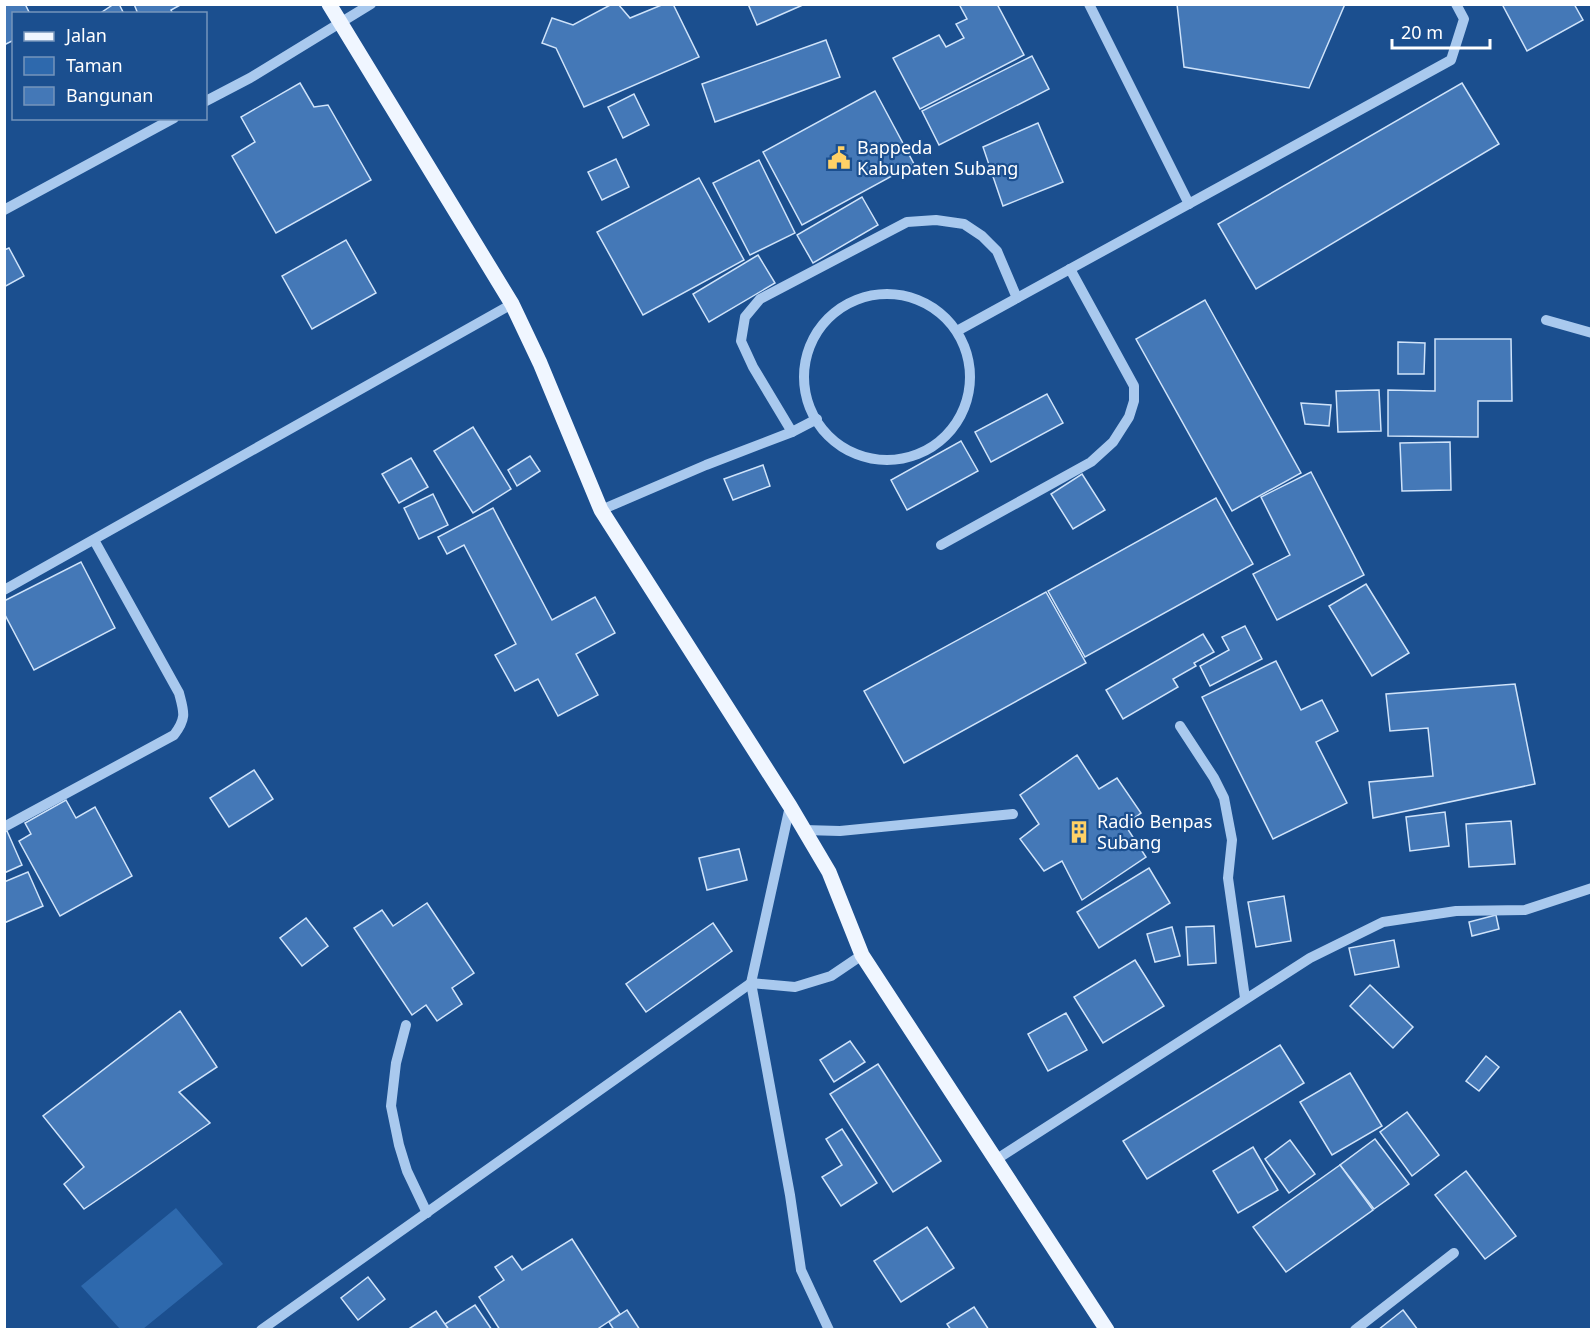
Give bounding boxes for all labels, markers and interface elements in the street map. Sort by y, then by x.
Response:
legend [12,12,207,120]
scale bar [1392,12,1490,50]
text: 20 m [1401,20,1443,44]
text: Jalan [64,23,107,47]
text: Taman [66,53,123,77]
text: Bangunan [66,83,153,107]
place label: Bappeda Kabupaten Subang [857,135,1018,180]
public building icon: Bappeda Kabupaten Subang [826,145,852,171]
place label: Radio Benpas Subang [1097,809,1212,854]
building icon: Radio Benpas Subang [1066,819,1092,845]

